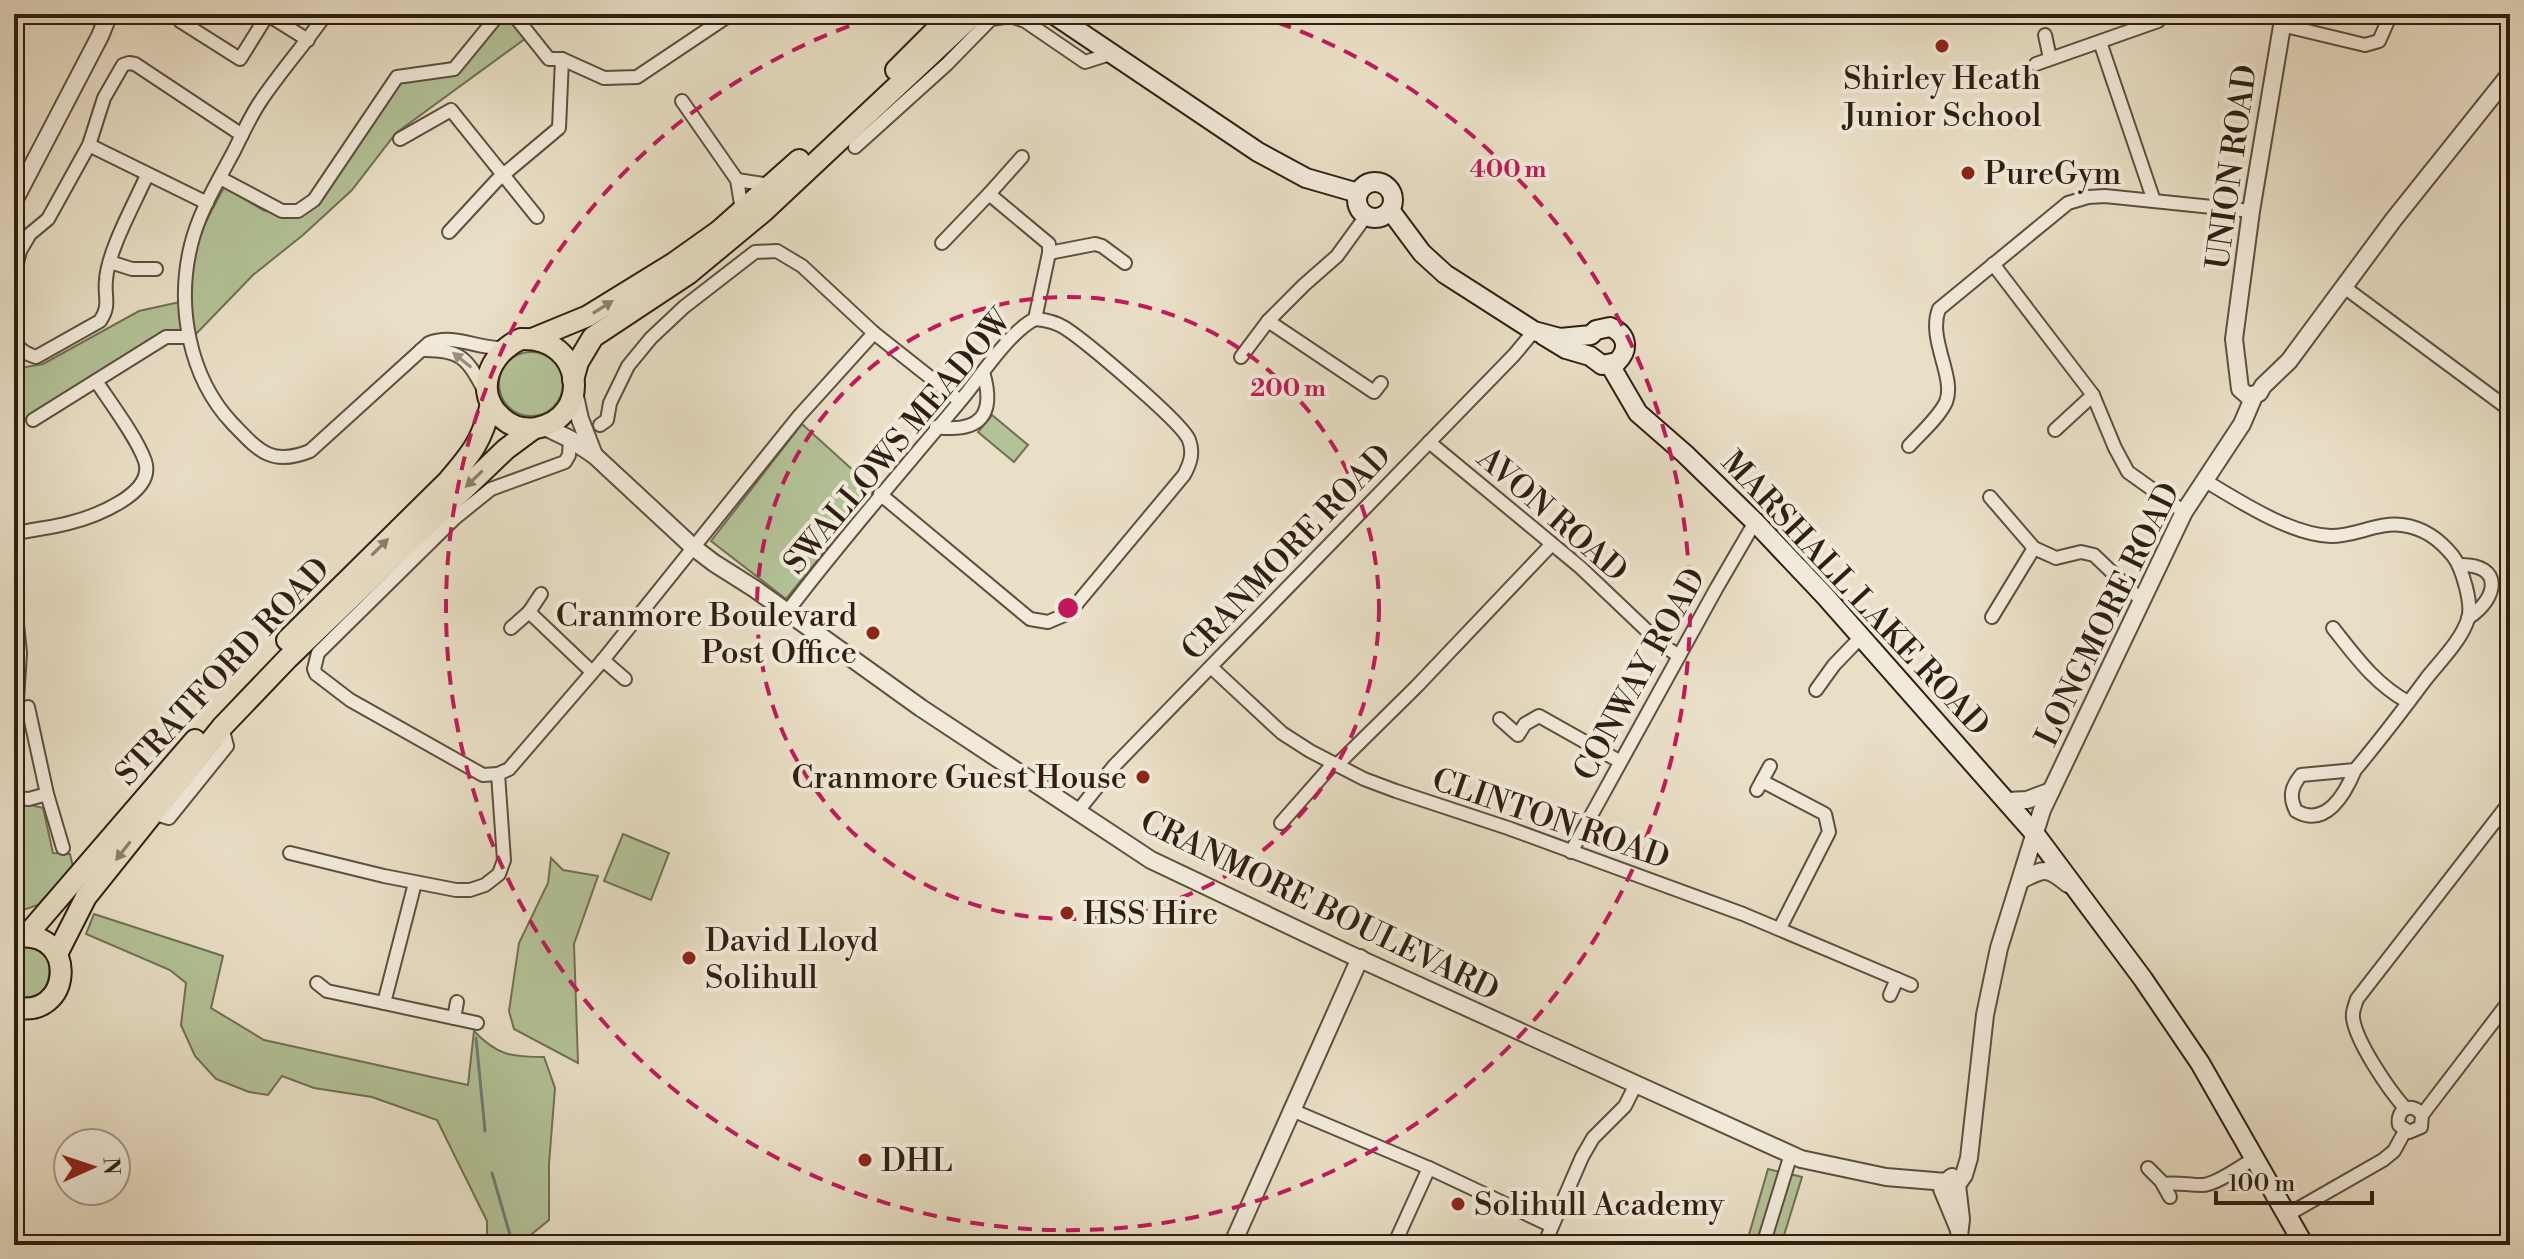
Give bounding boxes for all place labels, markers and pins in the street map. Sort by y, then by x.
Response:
marker: Shirley Heath Junior School [1933,37,1951,55]
place label: Shirley Heath Junior School [1842,59,2042,136]
place label: PureGym [1984,154,2121,194]
marker: PureGym [1959,164,1977,182]
centre of rings [1054,594,1082,622]
place label: Cranmore Boulevard Post Office [556,596,857,673]
marker: Cranmore Boulevard Post Office [864,624,882,642]
place label: Cranmore Guest House [792,758,1127,798]
marker: Cranmore Guest House [1134,768,1152,786]
place label: HSS Hire [1083,894,1218,934]
marker: HSS Hire [1058,904,1076,922]
place label: David Lloyd Solihull [705,921,878,998]
marker: David Lloyd Solihull [680,949,698,967]
place label: DHL [881,1141,953,1181]
marker: DHL [856,1151,874,1169]
place label: Solihull Academy [1474,1185,1725,1225]
marker: Solihull Academy [1449,1195,1467,1213]

